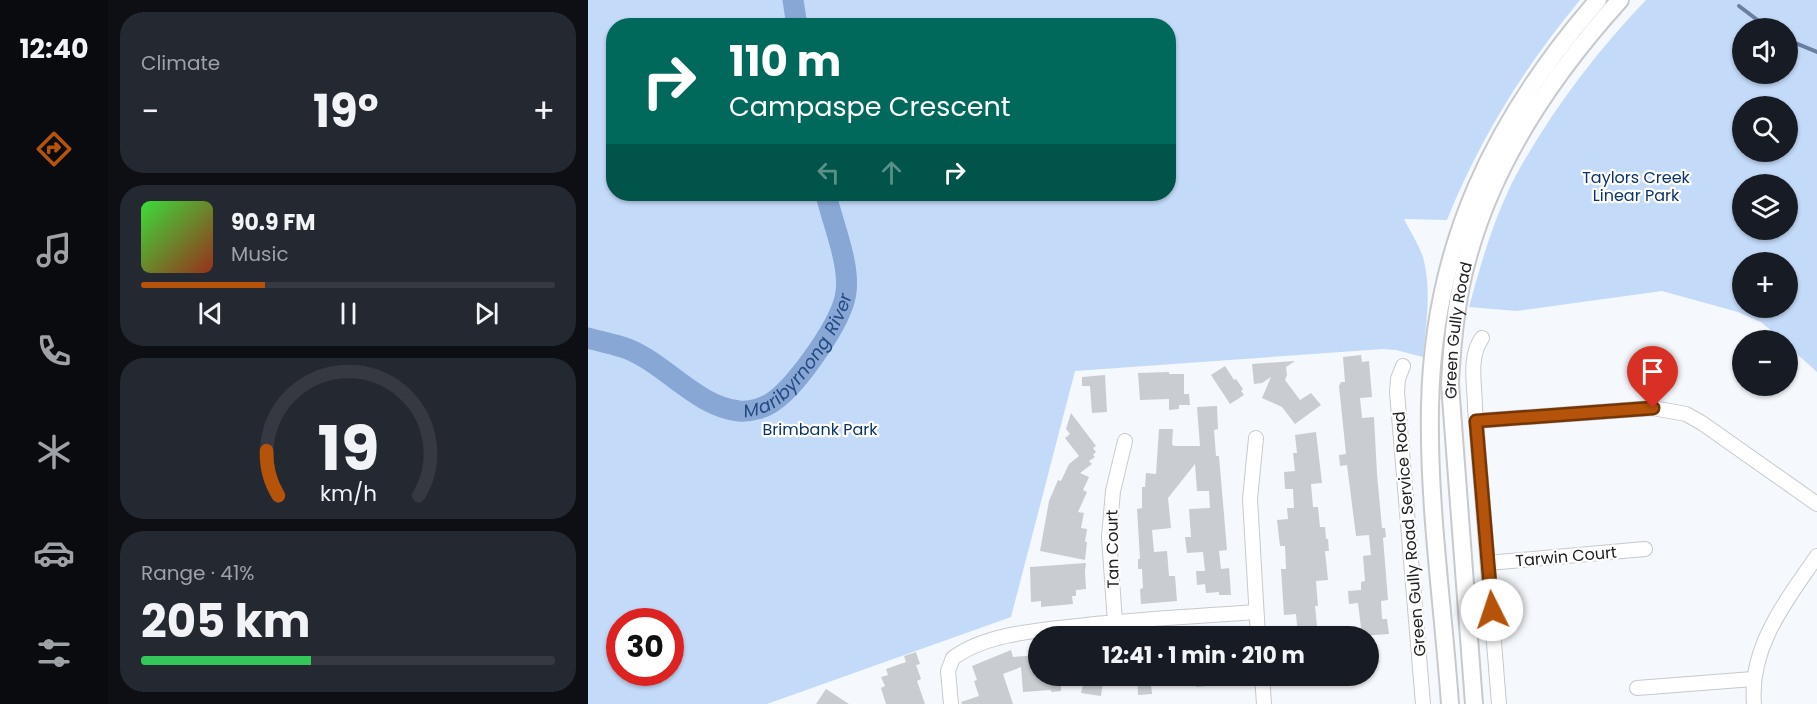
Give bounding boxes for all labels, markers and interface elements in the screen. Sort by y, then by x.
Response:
map controls [1732,18,1798,396]
button: sound [1732,18,1798,84]
text: 12:40 [19,30,89,67]
text: 110 m [729,32,841,91]
icon: right [630,42,708,120]
text: Climate [141,49,220,77]
text: 19° [313,80,379,143]
text: − [141,88,159,135]
text: + [532,88,555,135]
text: Campaspe Crescent [729,88,1011,125]
button: search [1732,96,1798,162]
icon: directions [33,128,75,170]
icon: left [812,156,845,189]
icon: ahead [875,156,908,189]
icon: right [938,156,971,189]
park label: Taylors Creek Linear Park [1582,166,1691,207]
button: layers [1732,174,1798,240]
text: 90.9 FM [231,207,316,238]
icon: music [33,229,75,271]
text: Music [231,240,289,268]
button: + [1732,252,1798,318]
street label: Green Gully Road [1439,259,1478,400]
water label: Maribyrnong River [741,290,858,424]
icon: previous [194,297,227,330]
icon: pause [332,297,365,330]
icon: next [470,297,503,330]
icon: phone [33,330,75,372]
button: − [1732,330,1798,396]
pin [1627,346,1678,408]
icon: arrive [1636,355,1669,388]
text: 19 [317,404,379,492]
street label: Green Gully Road Service Road [1387,410,1432,658]
park label: Brimbank Park [763,418,878,441]
icon: climate [33,431,75,473]
text: km/h [319,478,377,509]
street label: Tan Court [1100,509,1125,588]
icon: car [33,532,75,574]
street label: Tarwin Court [1514,541,1618,572]
text: Range · 41% [141,559,254,587]
position arrow [1460,578,1524,642]
text: 205 km [141,590,310,653]
speed limit sign: 30 [606,608,684,686]
icon: filters [33,632,75,674]
text: 12:41 · 1 min · 210 m [1102,640,1305,671]

